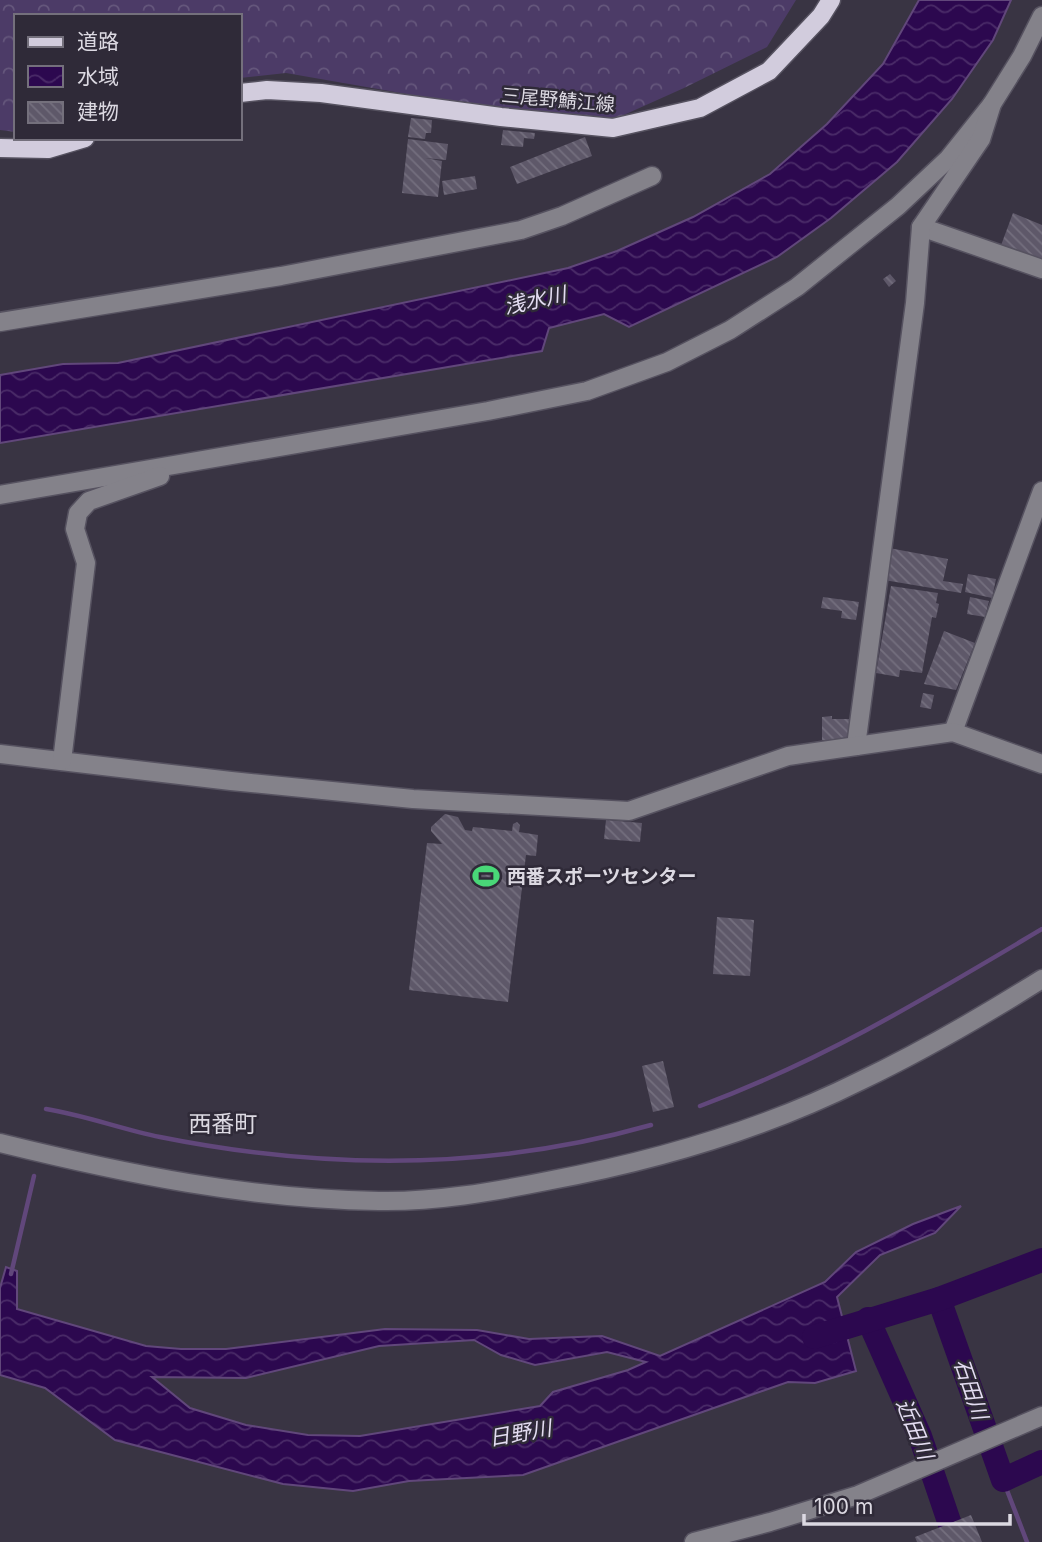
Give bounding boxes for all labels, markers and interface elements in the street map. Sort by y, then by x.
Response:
legend [14,14,242,140]
text: 道路 [77,29,119,54]
text: 水域 [77,64,119,89]
street label: 三尾野鯖江線 [500,84,616,116]
text: 建物 [77,99,119,124]
water label: 浅水川 [502,281,570,319]
sports icon: 西番スポーツセンター [471,861,501,891]
place label: 西番スポーツセンター [507,865,697,888]
district label: 西番町 [189,1110,258,1138]
water label: 石田川 [949,1355,994,1425]
water label: 近田川 [892,1395,939,1465]
water label: 日野川 [487,1415,555,1451]
scale bar [804,1482,1010,1526]
text: 100 m [814,1494,873,1519]

